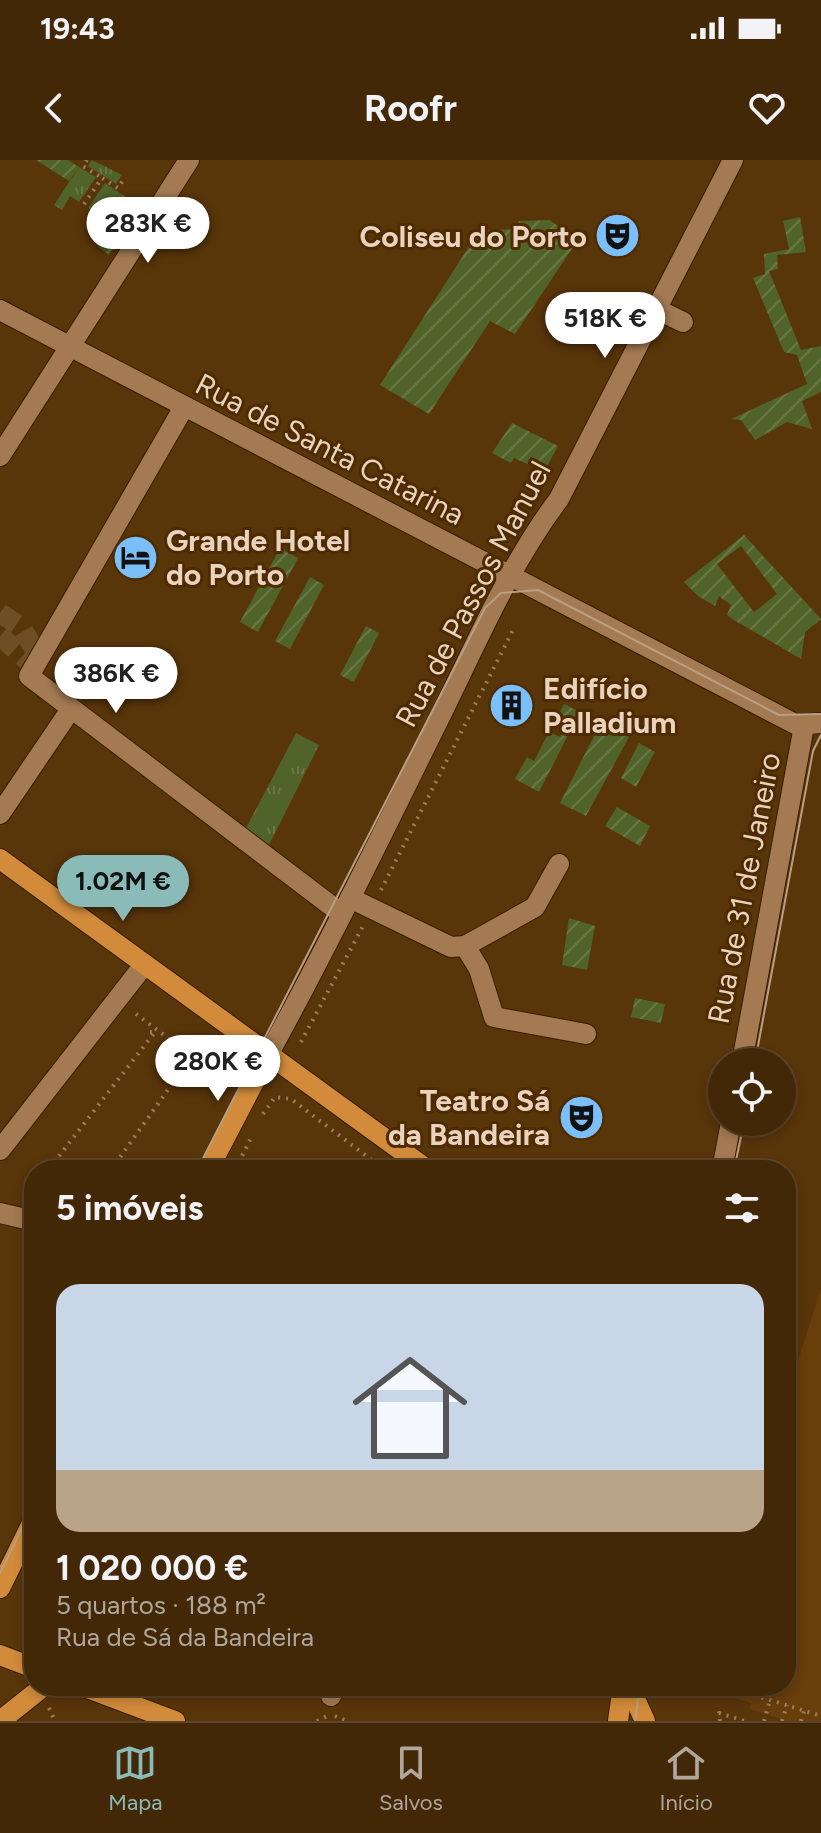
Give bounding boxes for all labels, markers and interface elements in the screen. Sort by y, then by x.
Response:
text: 19:43 [40,10,115,47]
icon: back [32,86,76,130]
icon: heart [745,86,789,130]
text: Roofr [364,87,457,130]
pin: 283K € [83,197,213,265]
text: 283K € [105,207,192,239]
theatre icon: Coliseu do Porto [594,212,642,260]
place label: Coliseu do Porto [360,218,587,255]
pin: 518K € [540,292,670,360]
text: 518K € [563,302,647,334]
street label: Rua de Santa Catarina [189,365,471,533]
street label: Rua de Passos Manuel [387,455,559,733]
place label: Grande Hotel do Porto [166,522,350,593]
hotel icon: Grande Hotel do Porto [111,533,159,581]
pin: 386K € [51,647,181,715]
text: 386K € [72,657,160,689]
place label: Edifício Palladium [543,670,676,741]
building icon: Edifício Palladium [488,681,536,729]
street label: Rua de 31 de Janeiro [700,749,788,1027]
pin: 1.02M € [49,855,197,923]
text: 1.02M € [75,865,171,897]
pin: 280K € [153,1035,283,1103]
text: 280K € [173,1045,263,1077]
map controls [708,1048,796,1136]
button: locate [708,1048,796,1136]
place label: Teatro Sá da Bandeira [388,1082,550,1153]
theatre icon: Teatro Sá da Bandeira [557,1093,605,1141]
icon: filters [720,1186,764,1230]
text: 5 imóveis [56,1188,203,1229]
icon: home [338,1336,482,1480]
text: 1 020 000 € [56,1548,248,1589]
text: 5 quartos · 188 m² [56,1589,266,1621]
text: Rua de Sá da Bandeira [56,1621,314,1653]
tab: Mapa [108,1741,162,1816]
tab: Salvos [379,1741,443,1816]
tab: Início [660,1741,713,1816]

